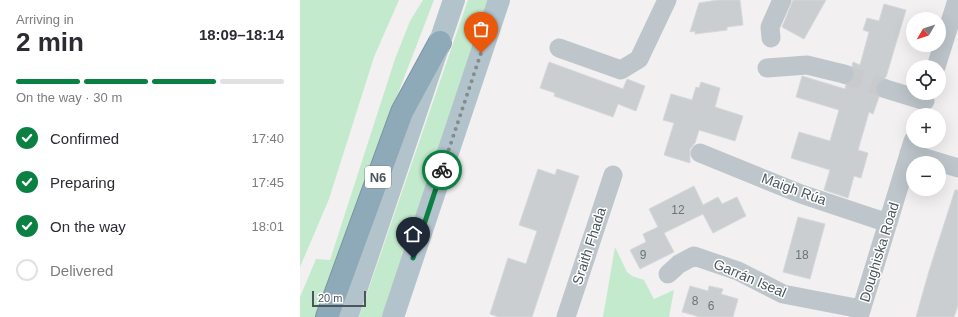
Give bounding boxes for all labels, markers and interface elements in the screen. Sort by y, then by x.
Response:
text: Arriving in [16,12,74,27]
pin [464,12,498,53]
north arrow [906,12,946,52]
map controls [906,12,946,196]
icon: bag [470,18,492,40]
text: 18:09–18:14 [199,26,284,43]
text: 2 min [16,27,84,57]
button: locate [906,60,946,100]
text: On the way · 30 m [16,90,122,105]
button: + [906,108,946,148]
icon: check [16,127,38,149]
text: Confirmed [50,130,119,147]
text: 17:40 [251,131,284,146]
courier [422,150,462,190]
button: − [906,156,946,196]
icon: bike [431,159,453,181]
road number: N6 [365,166,391,188]
street label: Maigh Rúa [759,170,829,208]
icon: check [16,171,38,193]
text: Preparing [50,174,115,191]
text: 17:45 [251,175,284,190]
street label: Doughiska Road [856,200,902,304]
house number: 12 [671,203,685,217]
street label: Sraith Fhada [569,205,609,287]
icon: check [16,215,38,237]
pin [396,217,430,258]
text: On the way [50,218,126,235]
text: 18:01 [251,219,284,234]
icon: home [402,223,424,245]
house number: 9 [640,248,647,262]
house number: 18 [795,248,809,262]
street label: Garrán Iseal [711,256,789,300]
text: Delivered [50,262,113,279]
scale bar [312,289,366,308]
text: 20 m [318,292,342,304]
house number: 8 [692,294,699,308]
house number: 6 [708,299,715,313]

